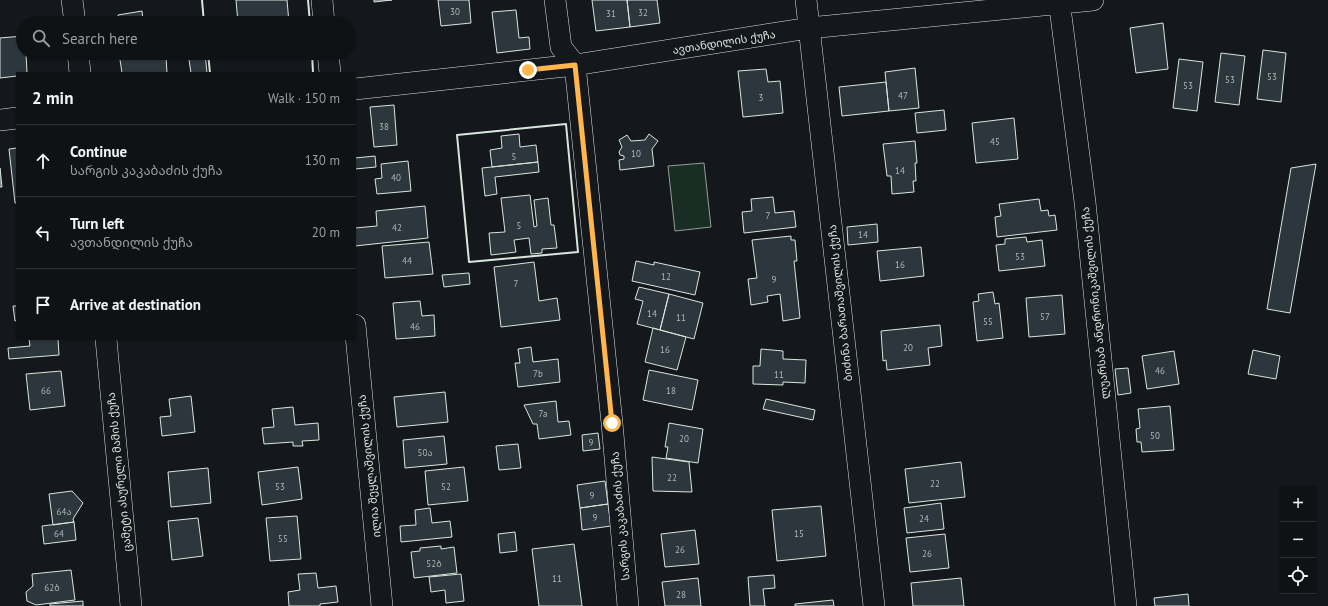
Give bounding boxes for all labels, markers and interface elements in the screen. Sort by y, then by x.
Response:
house number: 30 [450,6,460,17]
house number: 32 [638,7,648,18]
house number: 31 [606,8,616,19]
search box [16,16,356,60]
icon: search [30,27,52,49]
street label: ავთანდილის ქუჩა [672,27,776,57]
text: Search here [62,29,138,48]
route end [519,61,537,79]
house number: 53 [1267,71,1277,82]
house number: 53 [1225,74,1235,85]
house number: 53 [1183,80,1193,91]
text: 2 min [32,87,73,109]
text: Walk · 150 m [268,90,340,107]
house number: 47 [898,90,908,101]
house number: 3 [759,92,764,103]
house number: 38 [379,121,389,132]
house number: 45 [990,136,1000,147]
text: Continue [70,142,127,161]
house number: 10 [631,148,641,159]
icon: ahead [32,150,54,172]
house number: 5 [512,151,517,162]
text: 130 m [305,152,340,169]
text: სარგის კაკაბაძის ქუჩა [70,162,223,179]
house number: 14 [895,165,905,176]
house number: 40 [391,172,401,183]
street label: ლუარსაბ ანდრონიკაშვილის ქუჩა [1078,206,1112,400]
house number: 7 [766,210,771,221]
text: Turn left [70,214,124,233]
house number: 5 [517,220,522,231]
icon: left [32,222,54,244]
house number: 42 [392,222,402,233]
text: 20 m [312,224,340,241]
street label: ბიძინა ბარათაშვილის ქუჩა [825,224,855,382]
house number: 14 [858,229,868,240]
text: ავთანდილის ქუჩა [70,234,193,251]
house number: 53 [1015,251,1025,262]
house number: 44 [402,255,412,266]
house number: 16 [895,259,905,270]
house number: 12 [661,271,671,282]
house number: 9 [772,274,777,285]
house number: 7 [514,278,519,289]
icon: arrive [32,294,54,316]
text: Arrive at destination [70,295,201,314]
house number: 14 [647,308,657,319]
house number: 57 [1040,311,1050,322]
house number: 11 [676,312,686,323]
house number: 55 [983,316,993,327]
house number: 46 [410,321,420,332]
house number: 20 [903,342,913,353]
house number: 16 [660,344,670,355]
house number: 46 [1155,365,1165,376]
house number: 7b [533,368,543,379]
house number: 11 [774,369,784,380]
house number: 66 [41,385,51,396]
house number: 18 [666,385,676,396]
street label: ცამეტი ასურელი მამის ქუჩა [104,392,134,552]
street label: ილია შეყლაშვილის ქუჩა [355,394,383,538]
house number: 7a [539,408,547,419]
route start [603,414,621,432]
house number: 50 [1150,430,1160,441]
house number: 20 [679,433,689,444]
house number: 9 [589,437,594,448]
house number: 50ა [418,447,432,458]
street label: სარგის კაკაბაძის ქუჩა [607,451,633,581]
house number: 22 [667,472,677,483]
house number: 22 [930,478,940,489]
house number: 53 [275,481,285,492]
house number: 52 [441,481,451,492]
map controls [1280,486,1316,594]
button: + [1280,486,1316,522]
house number: 9 [590,490,595,501]
house number: 64ა [57,506,71,517]
house number: 9 [593,512,598,523]
house number: 24 [919,513,929,524]
button: − [1280,522,1316,558]
house number: 64 [54,528,64,539]
house number: 15 [794,528,804,539]
house number: 55 [278,533,288,544]
house number: 26 [675,544,685,555]
house number: 26 [922,548,932,559]
house number: 52ბ [426,558,442,569]
button: locate [1280,558,1316,594]
house number: 11 [552,573,562,584]
house number: 62ბ [44,582,60,593]
house number: 28 [676,589,686,600]

